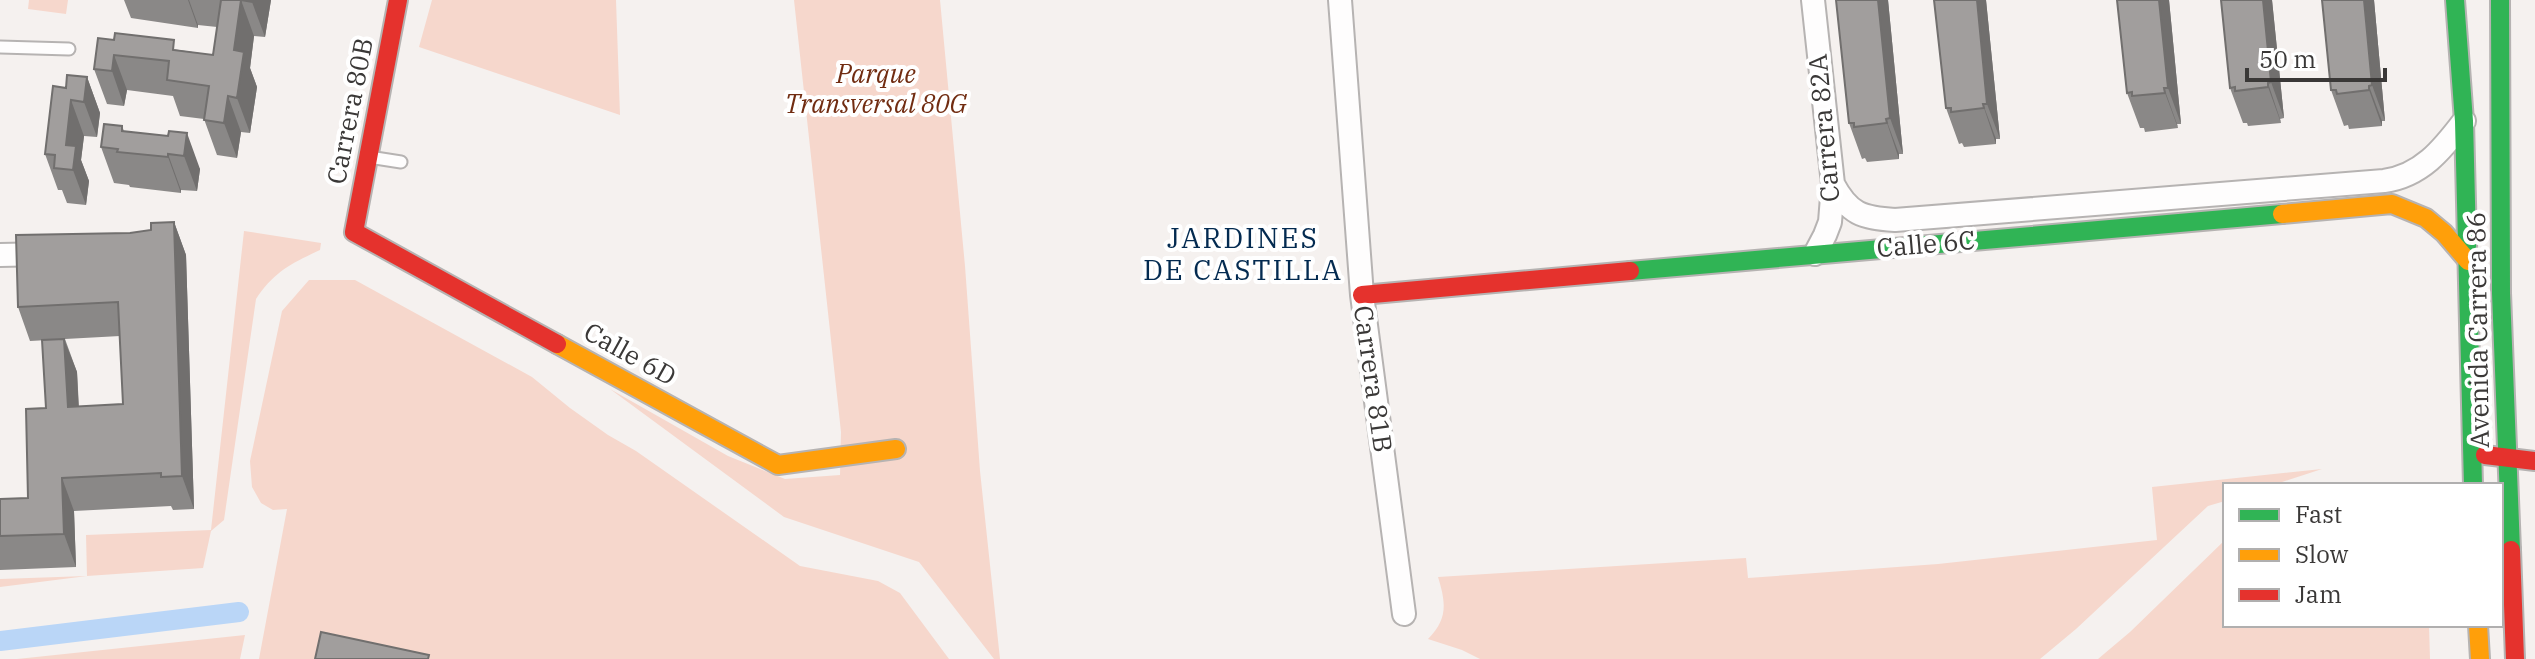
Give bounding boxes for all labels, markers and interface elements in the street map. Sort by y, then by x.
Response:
scale bar [2247,32,2385,82]
street label: Carrera 80B [318,35,380,187]
text: 50 m [2259,43,2316,75]
street label: Carrera 82A [1800,52,1846,204]
park label: Parque Transversal 80G [785,56,968,120]
street label: Avenida Carrera 86 [2458,212,2496,448]
district label: JARDINES DE CASTILLA [1143,219,1343,288]
street label: Calle 6C [1875,222,1977,264]
street label: Carrera 81B [1347,303,1401,455]
street label: Calle 6D [578,314,683,392]
legend [2223,483,2503,627]
text: Fast [2295,498,2342,530]
text: Slow [2295,538,2349,570]
text: Jam [2295,578,2342,610]

